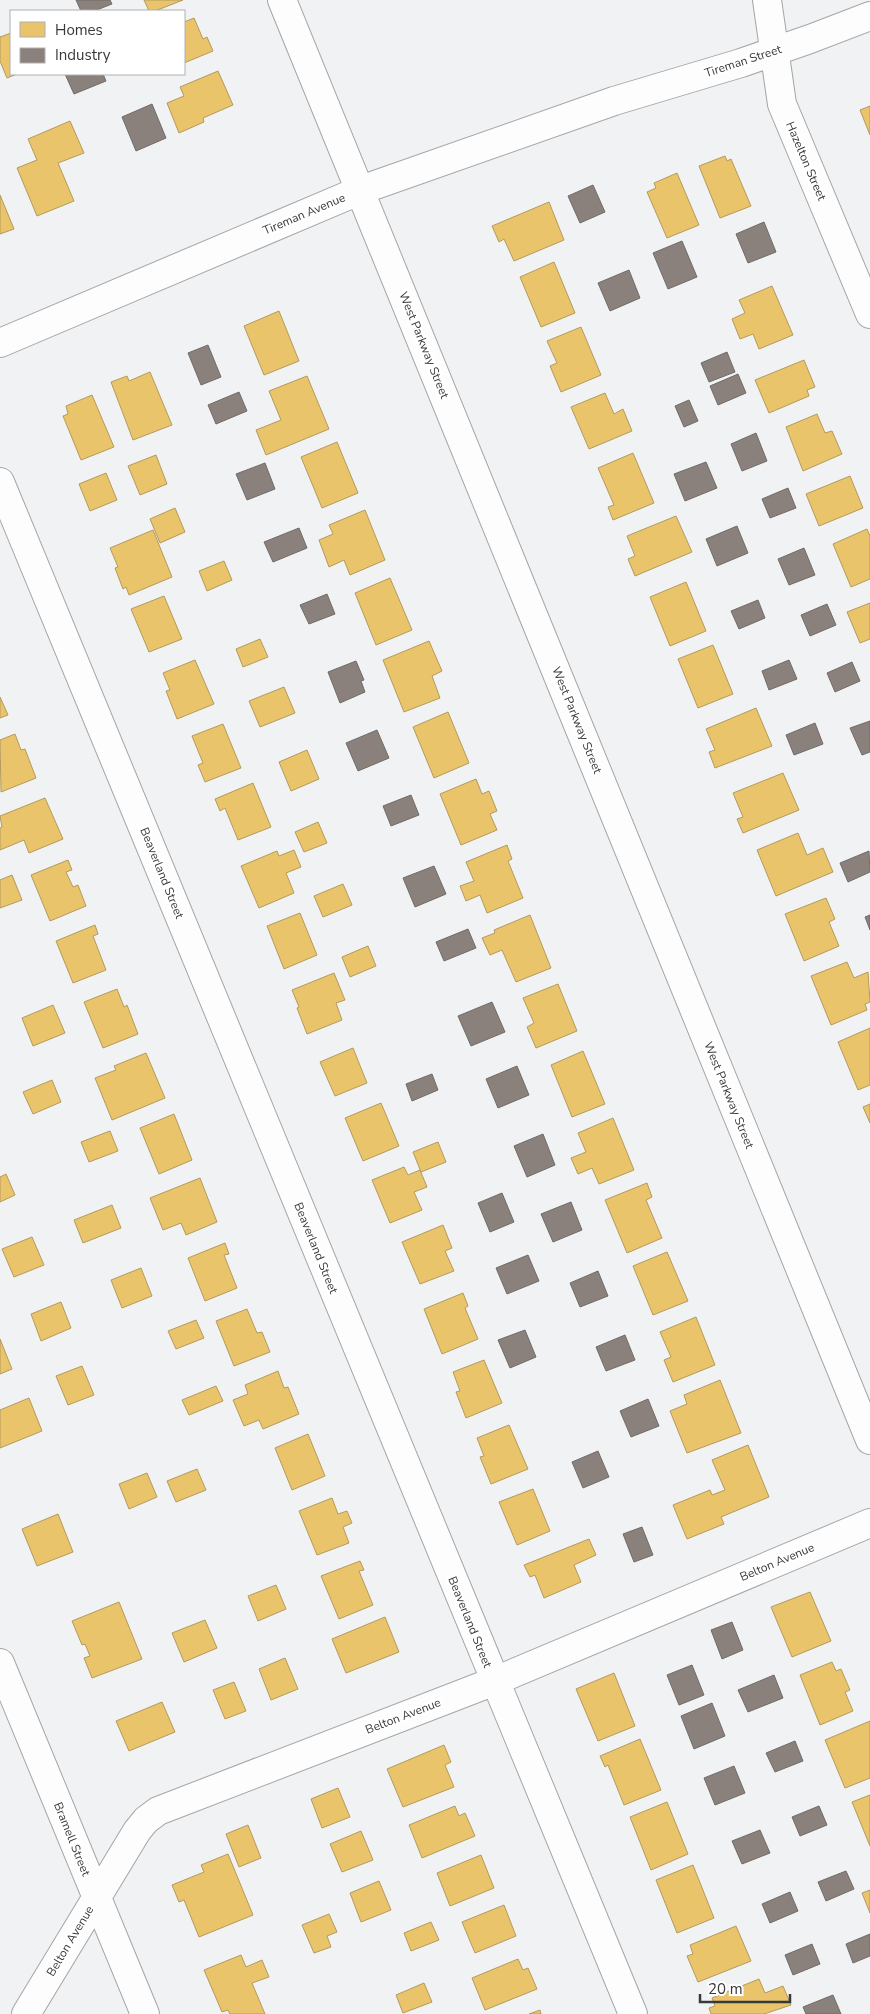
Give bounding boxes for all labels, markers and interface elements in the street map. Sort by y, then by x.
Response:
legend [10,10,185,75]
text: Homes [55,20,103,40]
street label: Tireman Street [703,41,784,81]
text: Industry [55,45,111,65]
street label: Hazelton Street [782,119,830,204]
street label: Tireman Avenue [260,189,348,239]
street label: West Parkway Street [395,289,453,402]
street label: West Parkway Street [548,664,606,777]
street label: Beaverland Street [136,825,188,922]
street label: West Parkway Street [700,1039,758,1152]
street label: Beaverland Street [290,1200,342,1297]
street label: Belton Avenue [737,1539,817,1585]
street label: Beaverland Street [444,1574,496,1671]
street label: Belton Avenue [363,1694,443,1738]
street label: Bramell Street [50,1800,94,1879]
street label: Belton Avenue [43,1903,97,1979]
scale bar [700,1972,790,2004]
text: 20 m [708,1979,743,1999]

